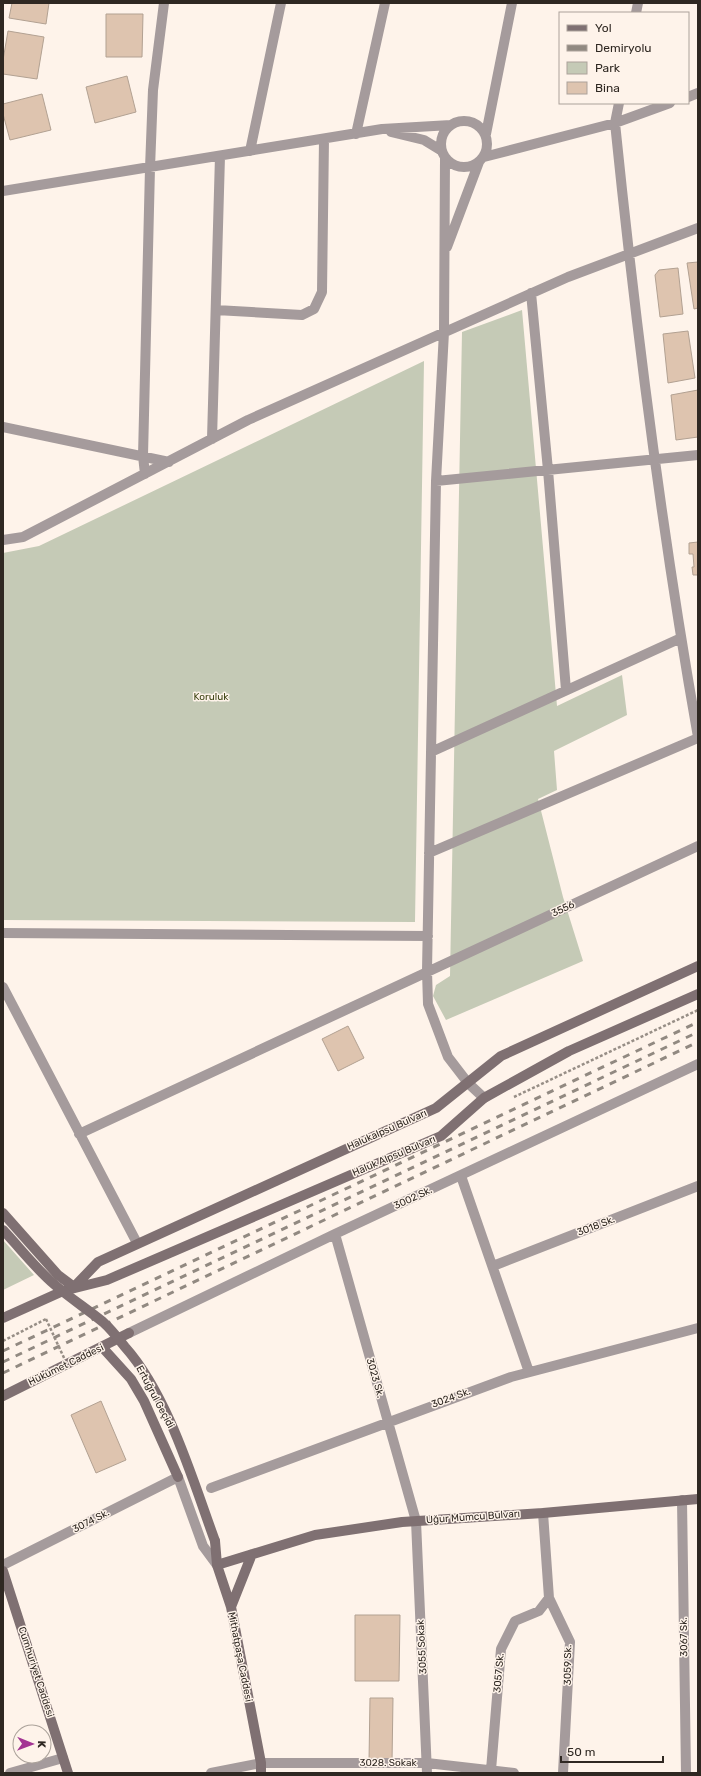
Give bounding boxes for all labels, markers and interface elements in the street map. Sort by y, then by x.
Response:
legend [559,12,689,104]
text: Yol [595,21,612,35]
text: Demiryolu [595,41,652,55]
text: Park [595,61,621,75]
text: Bina [595,81,620,95]
park label: Koruluk [194,691,229,703]
street label: 3556 [550,899,576,919]
street label: Halukalpsü Bulvarı [345,1107,429,1153]
street label: Haluk Alpsü Bulvarı [351,1133,437,1179]
street label: 3002 Sk. [392,1184,434,1212]
street label: 3018 Sk. [575,1213,617,1239]
street label: Hükümet Caddesi [26,1342,106,1388]
street label: 3023 Sk. [364,1357,386,1399]
street label: Ertuğrul Geçidi [133,1364,177,1430]
street label: 3024 Sk. [430,1385,472,1411]
street label: 3074 Sk. [71,1507,111,1535]
street label: Uğur Mumcu Bulvarı [426,1508,520,1526]
street label: Mithatpaşa Caddesi [225,1611,255,1703]
street label: 3067 Sk. [678,1617,690,1657]
street label: 3055 Sokak [415,1619,429,1674]
street label: Cumhuriyet Caddesi [16,1625,56,1719]
street label: 3059 Sk. [562,1645,574,1685]
street label: 3057 Sk. [491,1653,507,1693]
north arrow [12,1724,52,1764]
scale bar [561,1738,663,1764]
text: K [35,1740,48,1749]
text: 50 m [567,1745,595,1759]
street label: 3028. Sokak [359,1757,417,1769]

